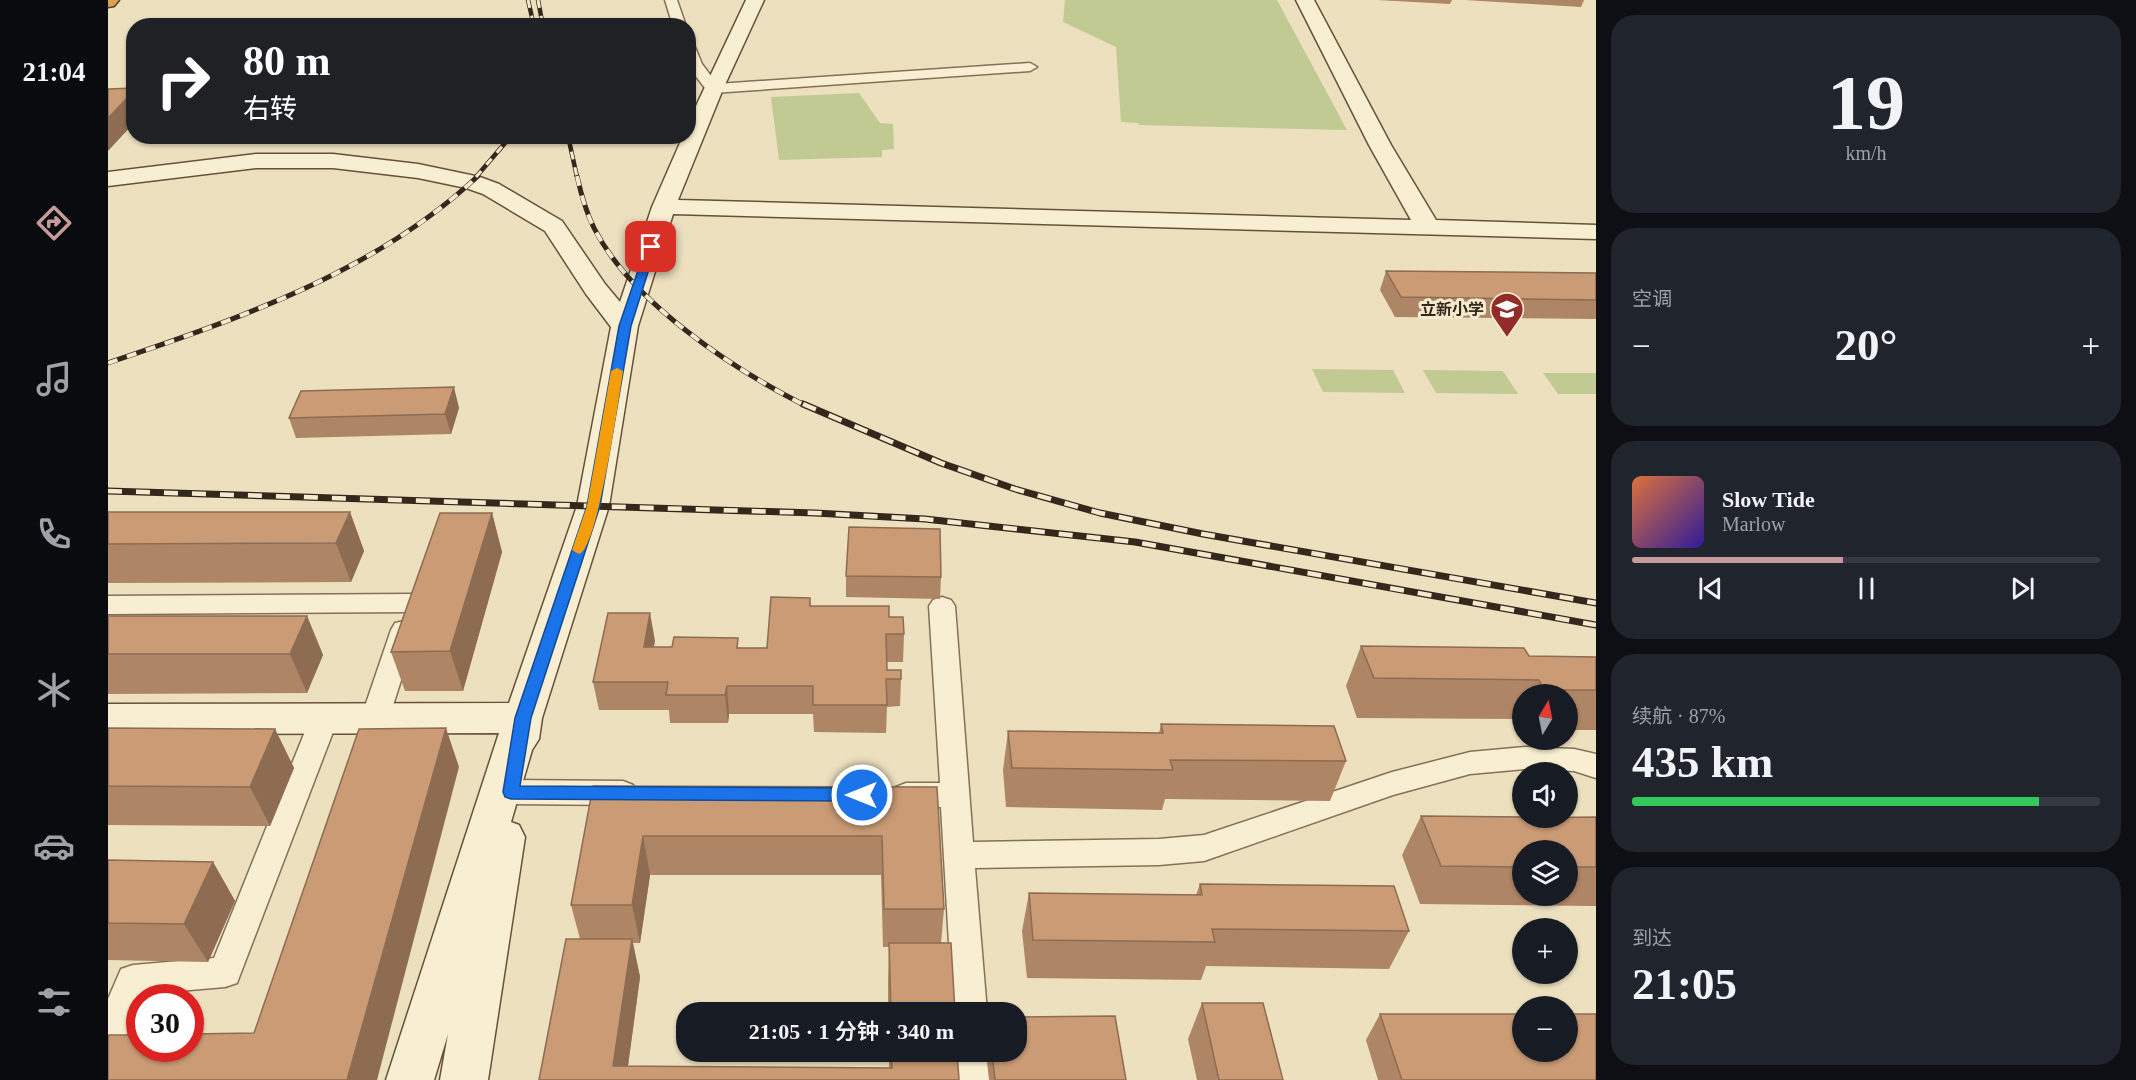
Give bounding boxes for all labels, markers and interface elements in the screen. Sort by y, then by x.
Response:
text: 80 m [243,38,331,84]
icon: right [144,42,222,120]
text: 21:04 [23,57,86,87]
text: 19 [1827,59,1905,146]
text: 右转 [243,94,297,124]
text: km/h [1845,142,1887,164]
icon: directions [33,202,75,244]
pin [625,221,676,272]
icon: arrive [634,230,667,263]
text: 空调 [1632,288,1672,310]
school or university icon: 立新小学 [1489,291,1525,338]
place label: 立新小学 [1420,301,1484,318]
text: 20° [1835,320,1898,370]
text: − [1632,328,1651,364]
text: + [2081,328,2100,364]
icon: music [33,358,75,400]
text: Slow Tide [1722,487,1815,512]
icon: phone [33,513,75,555]
text: Marlow [1722,513,1785,535]
icon: previous [1694,572,1727,605]
icon: pause [1850,572,1883,605]
icon: next [2006,572,2039,605]
icon: climate [33,669,75,711]
north arrow [1512,684,1578,750]
map controls [1512,684,1578,1062]
text: 续航 · 87% [1632,705,1725,727]
text: 435 km [1632,737,1773,787]
button: sound [1512,762,1578,828]
position arrow [830,763,894,827]
icon: car [33,825,75,867]
button: layers [1512,840,1578,906]
button: + [1512,918,1578,984]
text: 到达 [1632,927,1672,949]
text: 21:05 [1632,959,1737,1009]
icon: filters [33,981,75,1023]
speed limit sign: 30 [126,984,204,1062]
button: − [1512,996,1578,1062]
text: 21:05 · 1 分钟 · 340 m [749,1019,954,1044]

